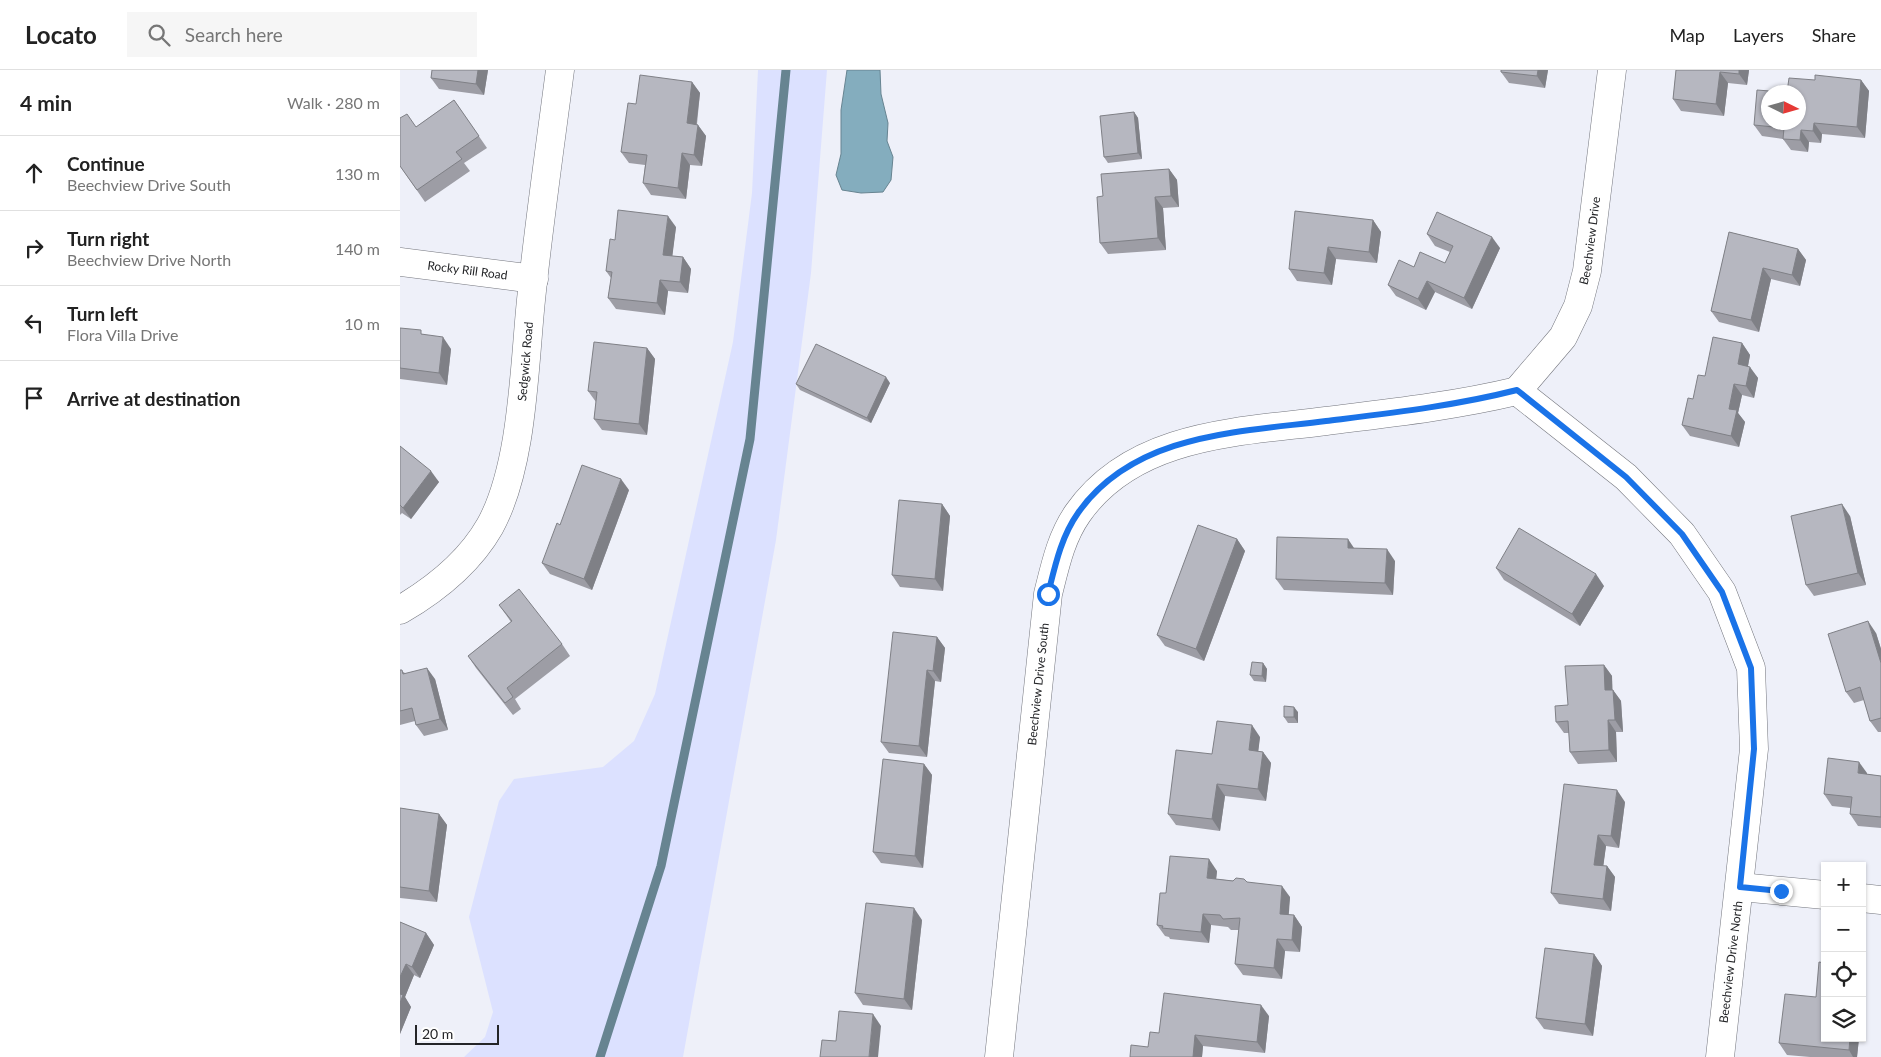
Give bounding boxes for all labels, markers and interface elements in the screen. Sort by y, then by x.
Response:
search box [127,12,477,57]
text: Locato [25,20,97,49]
icon: search [145,21,173,49]
text: Search here [185,23,283,46]
text: Map [1669,24,1705,46]
text: Layers [1733,24,1784,46]
text: Share [1812,24,1856,46]
north arrow [1761,85,1806,130]
text: 4 min [20,90,72,115]
text: Walk · 280 m [287,93,380,112]
text: Continue [67,152,145,175]
icon: ahead [20,159,48,187]
text: 130 m [335,164,380,183]
text: Beechview Drive South [67,175,231,194]
street label: Beechview Drive [1576,196,1603,286]
text: Turn right [67,227,149,250]
icon: right [20,234,48,262]
text: 140 m [335,239,380,258]
text: Beechview Drive North [67,250,231,269]
street label: Rocky Rill Road [427,258,508,283]
text: Turn left [67,302,138,325]
icon: left [20,309,48,337]
text: 10 m [344,314,380,333]
street label: Sedgwick Road [514,321,536,402]
text: Flora Villa Drive [67,325,178,344]
icon: arrive [20,384,48,412]
text: Arrive at destination [67,387,240,410]
route start [1037,583,1060,606]
street label: Beechview Drive South [1024,622,1052,746]
map controls [1821,862,1866,1042]
button: + [1821,862,1866,907]
route end [1770,880,1793,903]
street label: Beechview Drive North [1716,900,1745,1024]
button: − [1821,907,1866,952]
button: locate [1821,952,1866,997]
button: layers [1821,997,1866,1042]
scale bar [415,1022,499,1045]
text: 20 m [422,1025,453,1042]

